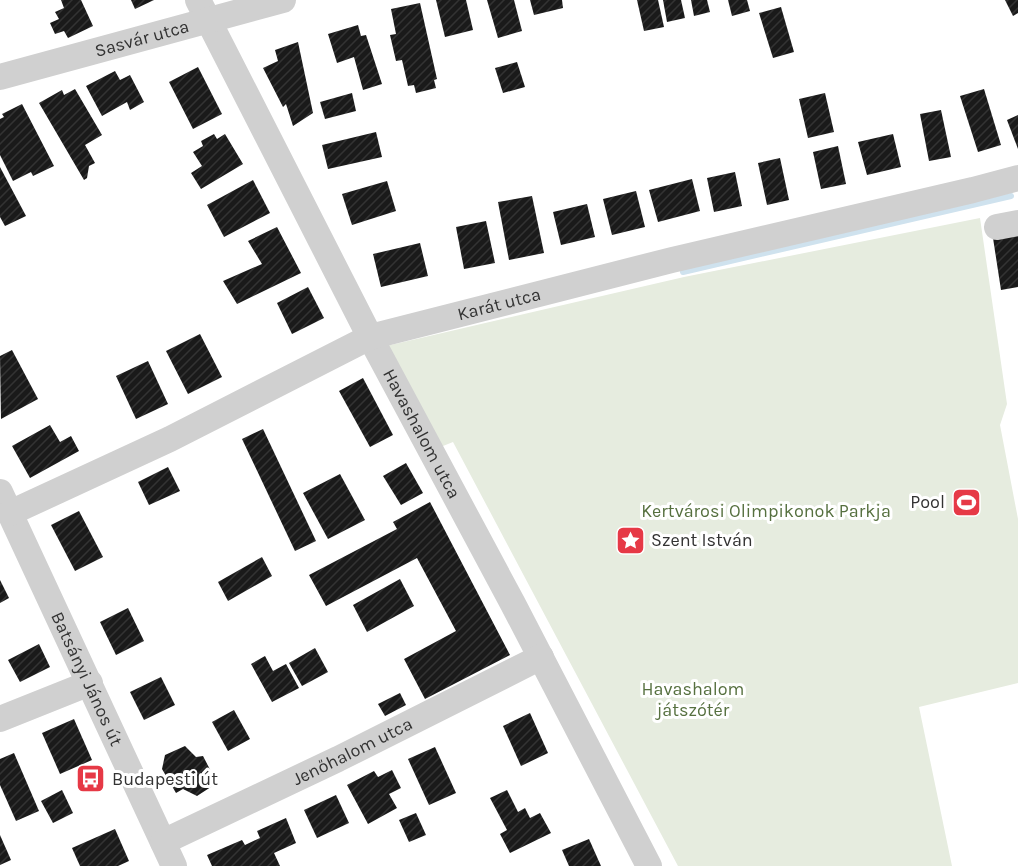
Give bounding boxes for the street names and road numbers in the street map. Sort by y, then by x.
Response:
street label: Sasvár utca [92,15,192,62]
street label: Karát utca [455,283,543,325]
street label: Havashalom utca [378,365,465,502]
street label: Batsányi János út [46,608,128,750]
street label: Jenőhalom utca [289,712,416,790]

